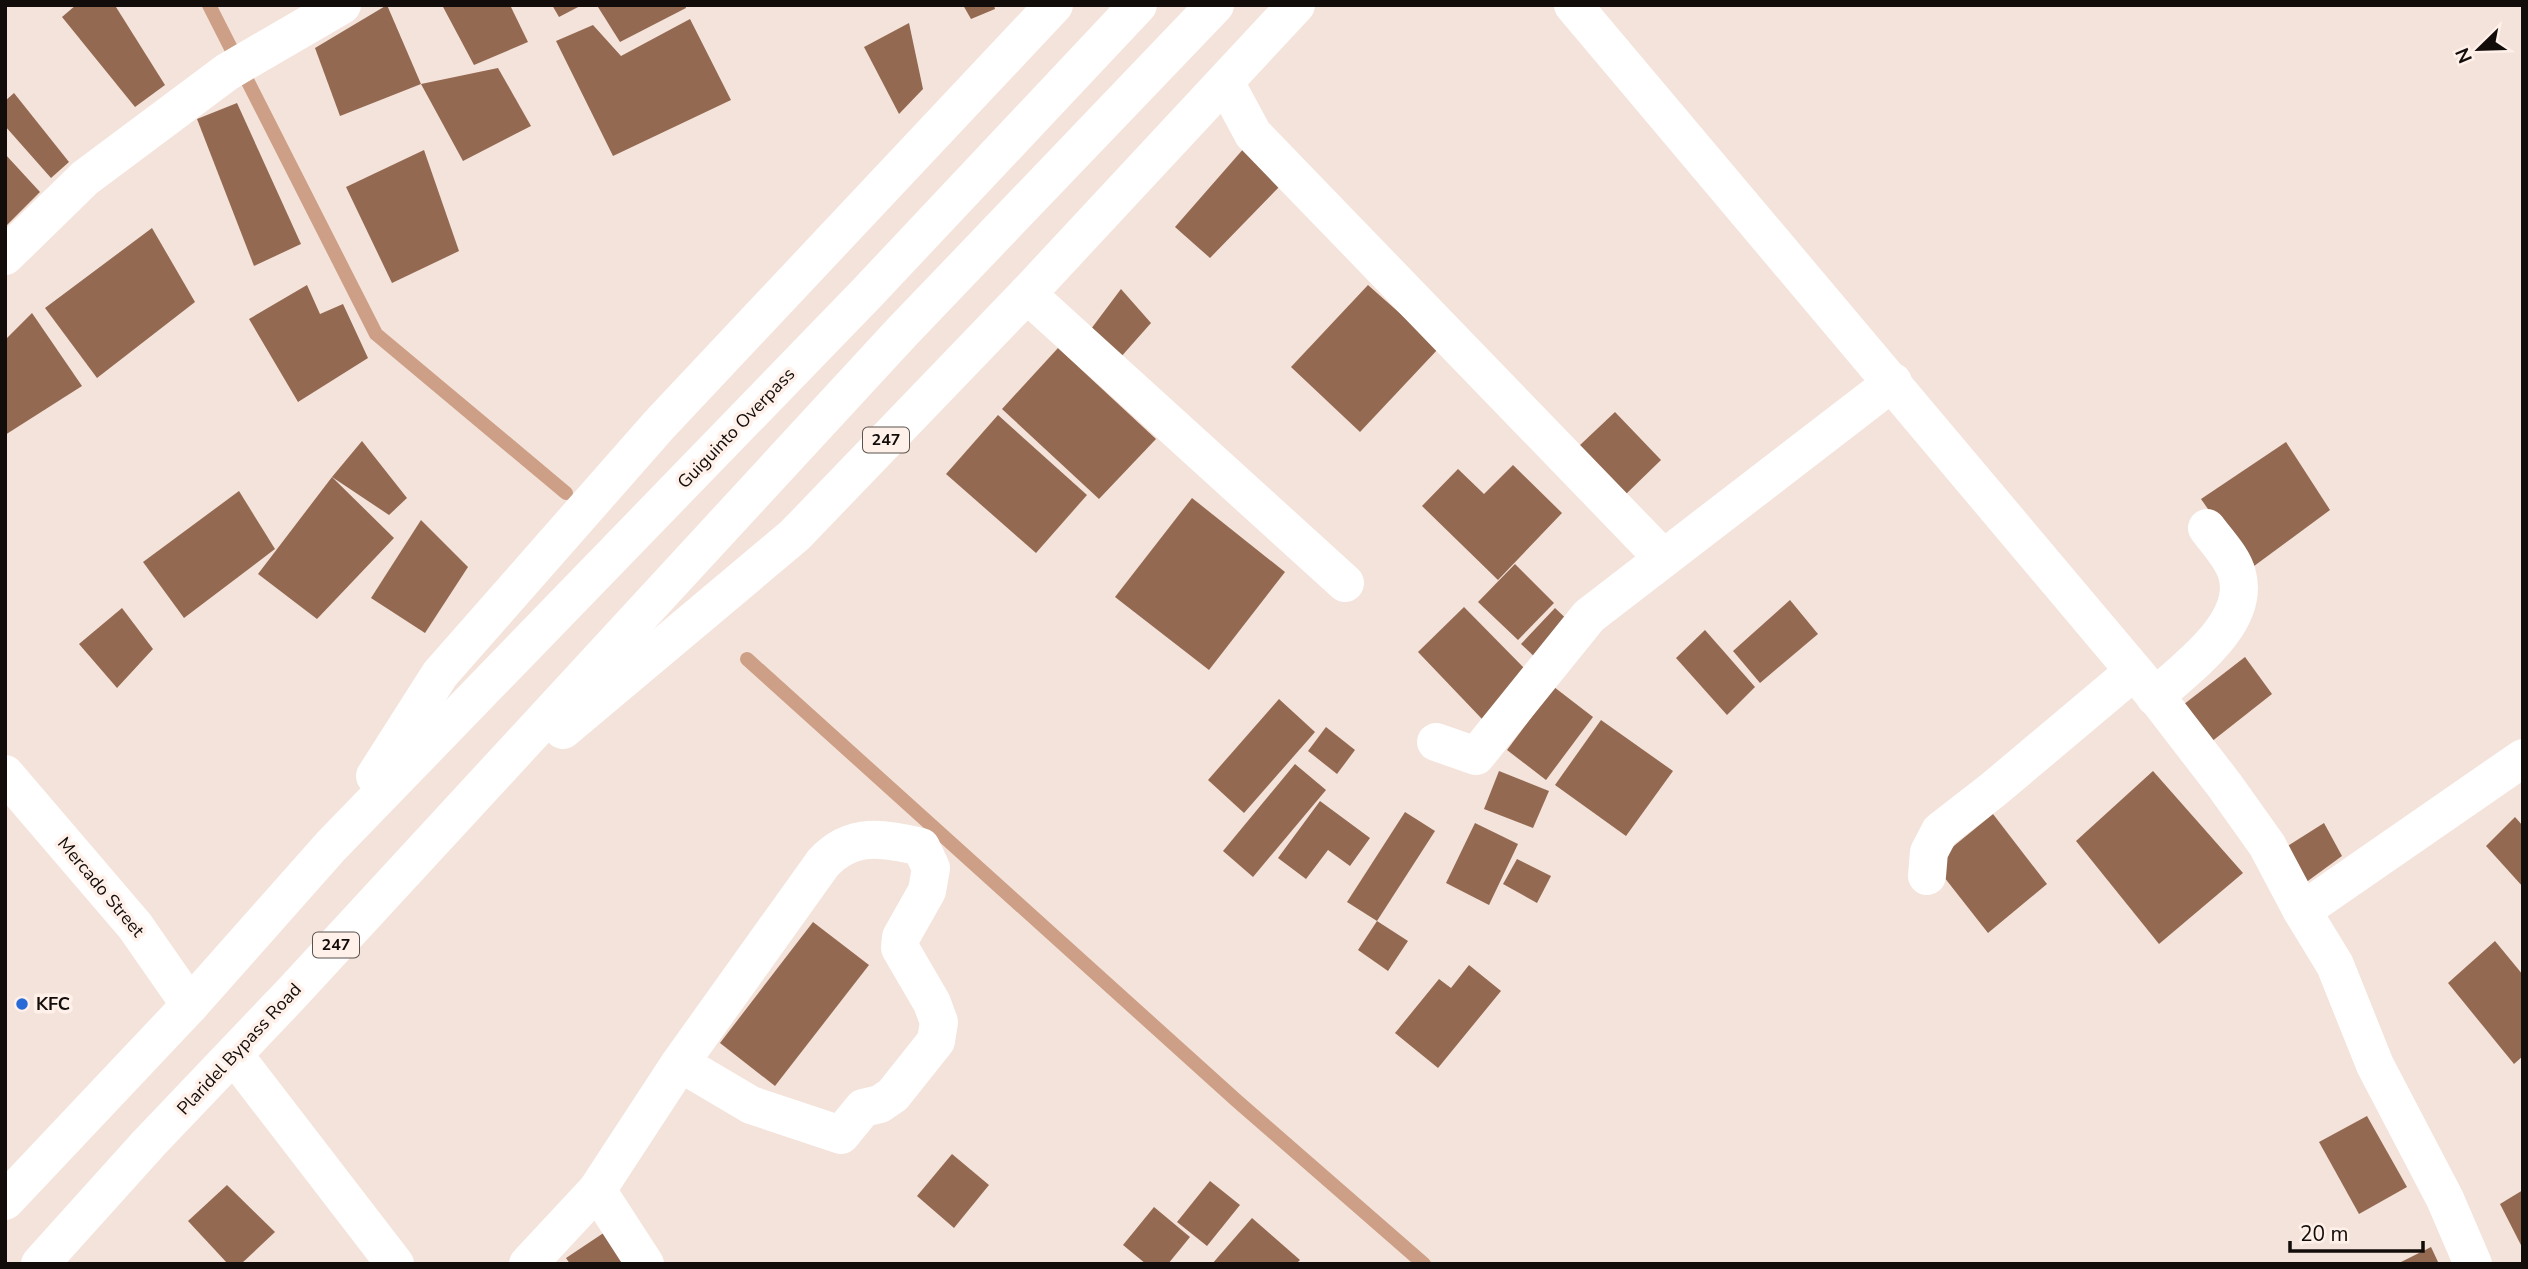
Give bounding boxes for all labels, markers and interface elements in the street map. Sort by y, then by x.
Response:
north arrow [2444,14,2514,84]
text: N [2450,44,2479,67]
street label: Guiguinto Overpass [672,362,800,494]
road number: 247 [863,428,909,452]
street label: Mercado Street [52,832,150,942]
road number: 247 [313,932,359,958]
street label: Plaridel Bypass Road [172,978,306,1120]
place label: KFC [36,992,70,1016]
marker: KFC [14,996,30,1012]
scale bar [2290,1210,2423,1254]
text: 20 m [2300,1220,2349,1248]

